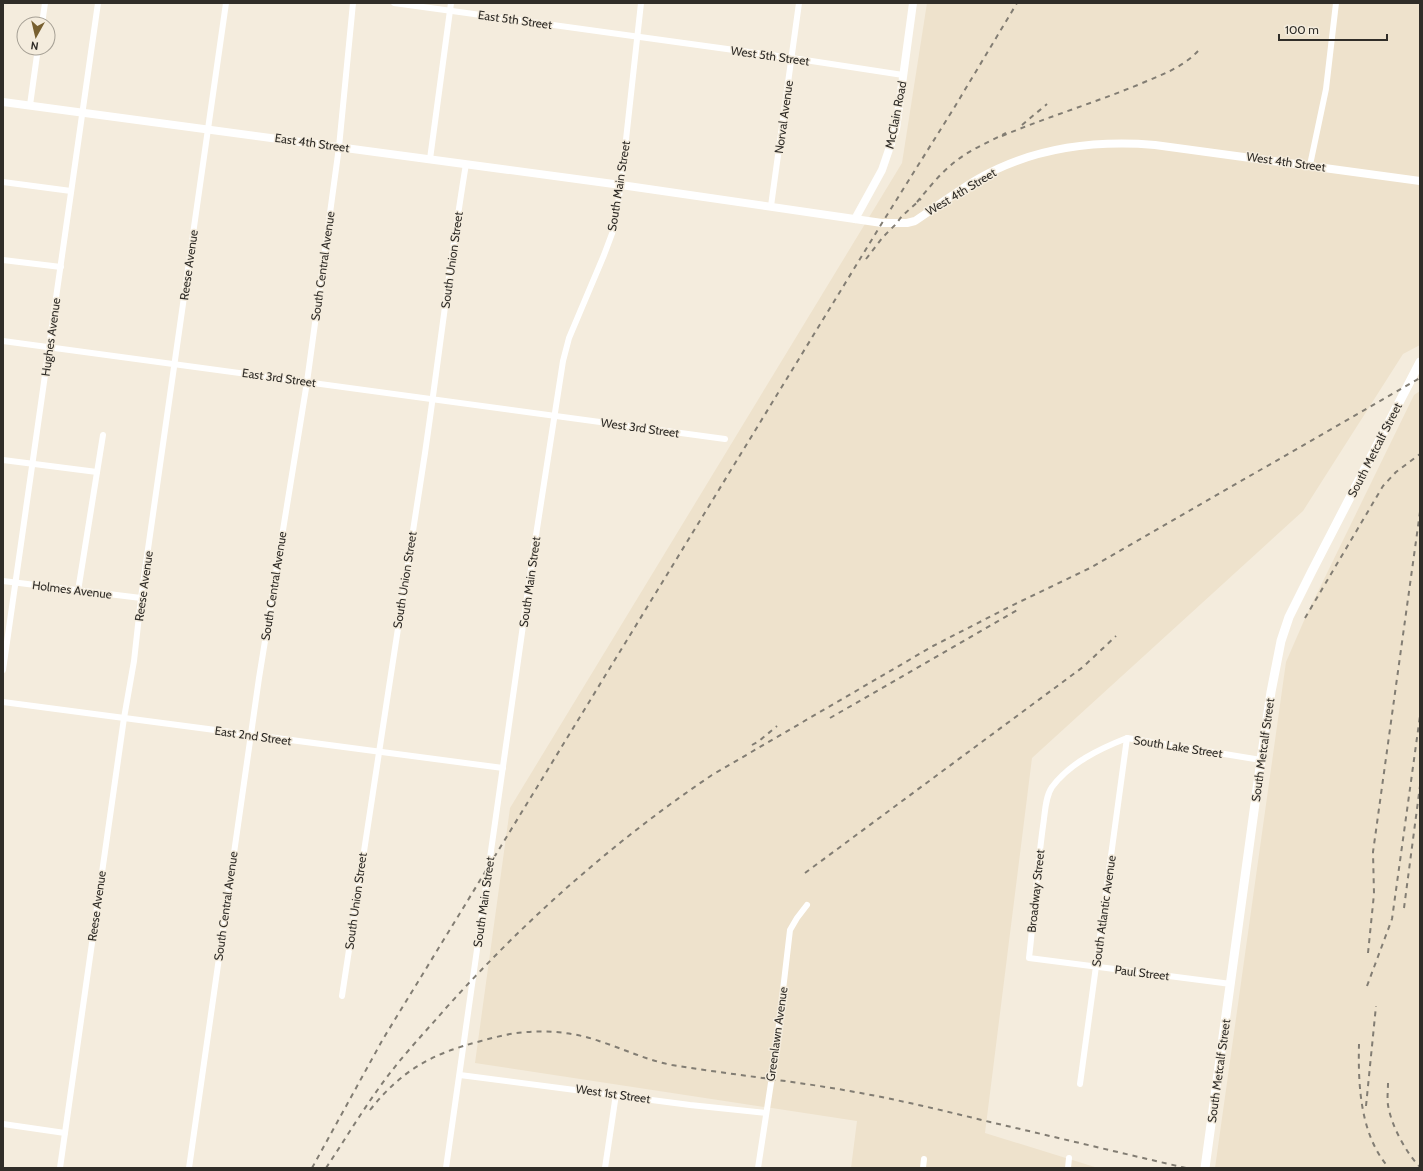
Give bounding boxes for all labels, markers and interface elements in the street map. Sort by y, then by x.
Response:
street label: East 5th Street [477,7,553,32]
north arrow [16,16,56,56]
scale bar [1279,16,1387,42]
text: 100 m [1285,22,1319,37]
text: N [30,38,39,53]
street label: West 5th Street [730,43,810,68]
street label: Norval Avenue [771,79,796,155]
street label: McClain Road [882,80,909,150]
street label: East 4th Street [274,130,350,155]
street label: South Main Street [604,140,633,232]
street label: West 4th Street [1246,149,1327,174]
street label: West 4th Street [923,165,999,219]
street label: South Central Avenue [307,210,338,322]
street label: South Union Street [437,210,466,309]
street label: Reese Avenue [176,229,201,301]
street label: Hughes Avenue [38,297,63,377]
street label: East 3rd Street [241,365,317,390]
street label: South Metcalf Street [1344,400,1405,500]
street label: West 3rd Street [600,415,680,440]
street label: South Central Avenue [257,530,290,642]
street label: South Union Street [389,530,420,629]
street label: South Main Street [516,536,543,628]
street label: Reese Avenue [131,550,156,622]
street label: Holmes Avenue [31,577,113,602]
street label: South Metcalf Street [1248,697,1277,803]
street label: East 2nd Street [214,723,292,748]
street label: South Lake Street [1133,732,1224,761]
street label: Broadway Street [1024,849,1047,933]
street label: South Central Avenue [210,850,241,962]
street label: South Union Street [341,851,370,950]
street label: South Atlantic Avenue [1088,854,1119,968]
street label: South Main Street [470,856,497,948]
street label: Reese Avenue [84,870,109,942]
street label: Paul Street [1114,962,1170,983]
street label: Greenlawn Avenue [762,986,791,1082]
street label: South Metcalf Street [1204,1018,1233,1124]
street label: West 1st Street [575,1081,651,1106]

